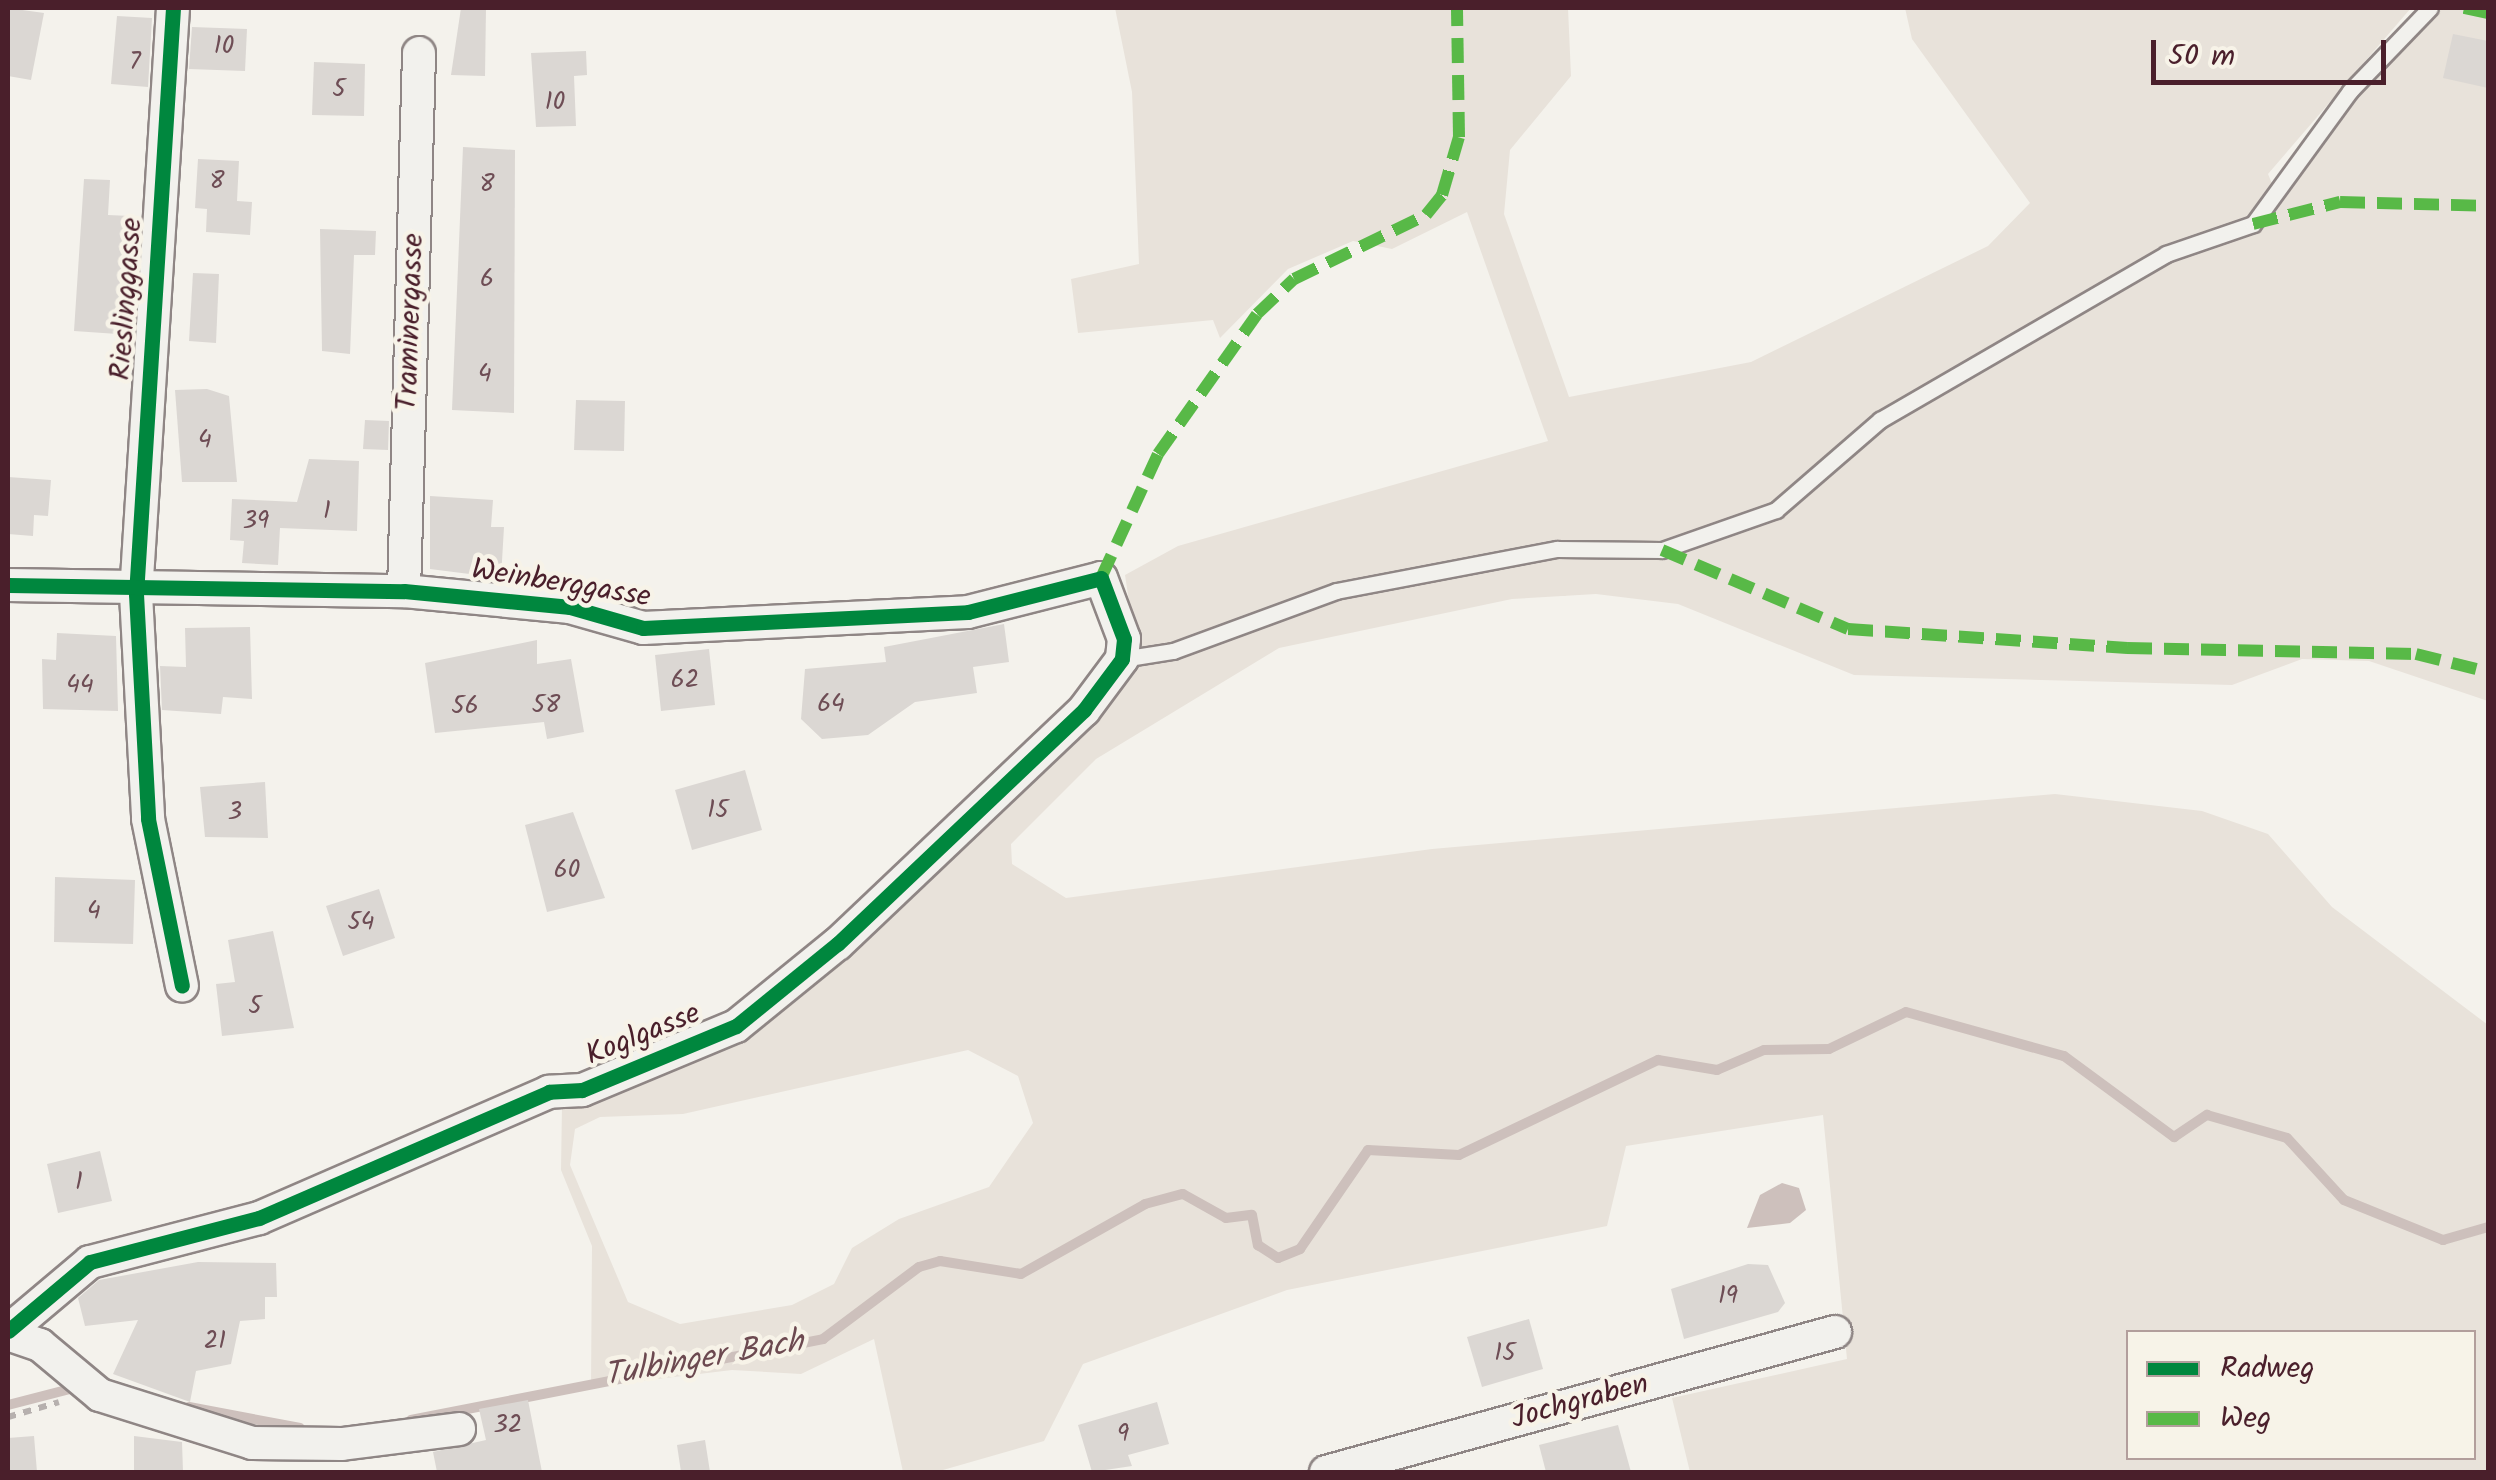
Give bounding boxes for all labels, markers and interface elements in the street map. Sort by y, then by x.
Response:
scale bar [2156,20,2391,82]
house number: 10 [214,31,234,61]
text: 50 m [2168,33,2235,81]
house number: 7 [129,47,141,77]
house number: 5 [332,74,346,104]
house number: 10 [545,87,565,117]
house number: 8 [209,166,225,196]
house number: 8 [479,169,495,199]
street label: Rieslinggasse [103,216,151,382]
street label: Traminergasse [390,232,432,412]
house number: 6 [480,264,494,294]
house number: 4 [478,359,492,389]
house number: 4 [198,425,212,455]
house number: 1 [323,496,331,526]
house number: 39 [243,506,269,536]
street label: Weinberggasse [469,552,653,616]
house number: 62 [671,665,699,695]
house number: 44 [66,670,94,700]
house number: 64 [817,689,845,719]
house number: 58 [532,690,560,720]
house number: 56 [451,691,479,721]
house number: 15 [707,795,729,825]
house number: 3 [228,797,242,827]
house number: 60 [554,855,580,885]
house number: 4 [87,896,101,926]
house number: 54 [347,907,375,937]
house number: 5 [248,991,262,1021]
street label: Koglgasse [580,996,706,1074]
house number: 1 [75,1167,83,1197]
house number: 19 [1718,1281,1738,1311]
water label: Tulbinger Bach [601,1324,807,1396]
house number: 21 [204,1326,226,1356]
legend [2126,1330,2476,1460]
house number: 15 [1494,1338,1516,1368]
text: Radweg [2220,1345,2315,1393]
street label: Jochgraben [1507,1366,1653,1438]
text: Weg [2220,1395,2271,1443]
house number: 32 [494,1410,522,1440]
house number: 9 [1117,1419,1129,1449]

